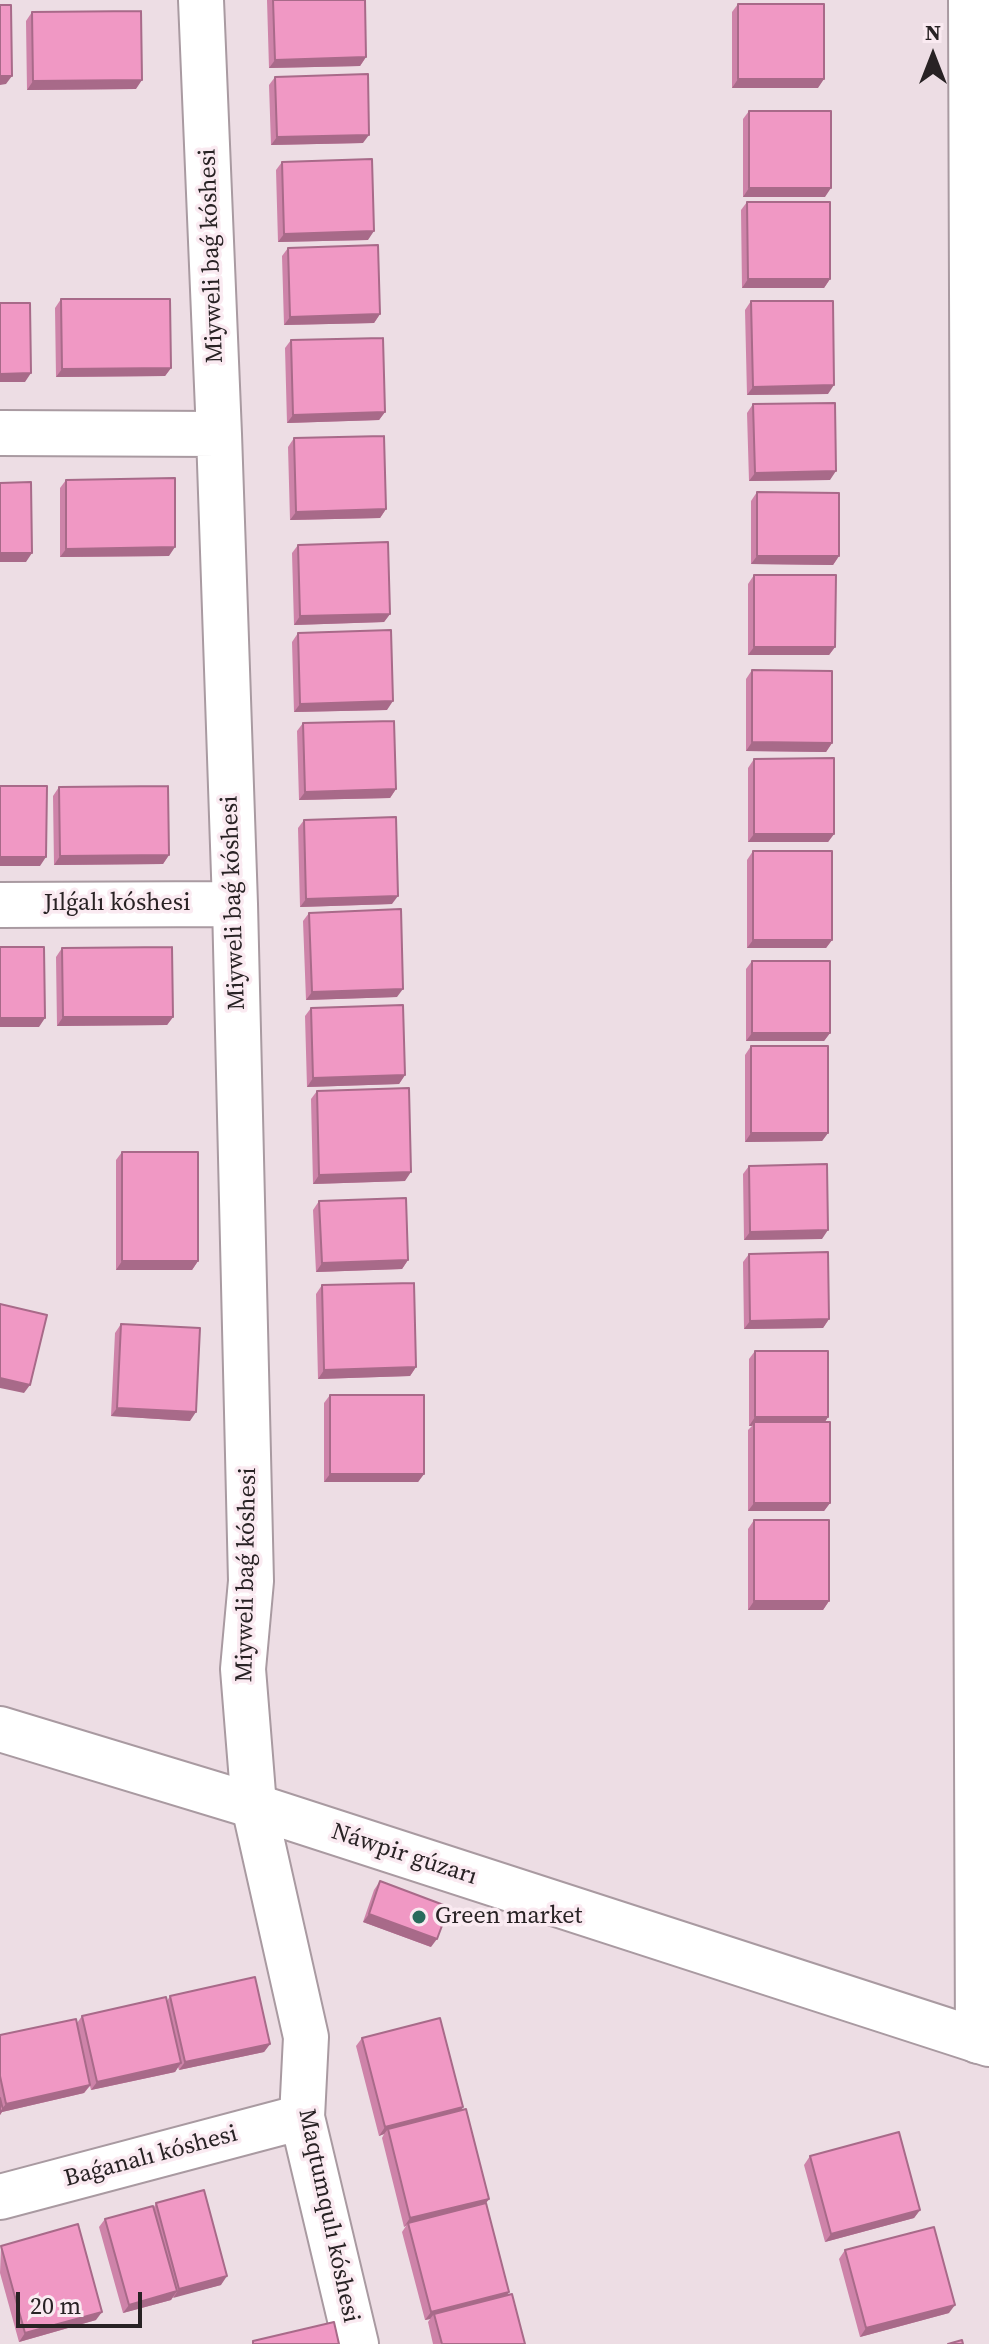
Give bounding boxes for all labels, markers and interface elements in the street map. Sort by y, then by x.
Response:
north arrow [893,16,973,96]
text: N [925,17,941,47]
street label: Miyweli baǵ kóshesi [194,148,230,364]
street label: Miyweli baǵ kóshesi [216,795,252,1011]
street label: Jılǵalı kóshesi [44,890,190,918]
street label: Miyweli baǵ kóshesi [231,1467,263,1683]
street label: Náwpir gúzarı [328,1818,480,1892]
place label: Green market [435,1903,582,1931]
marker: Green market [410,1908,428,1926]
street label: Maqtumqulı kóshesi [291,2107,365,2325]
street label: Baǵanalı kóshesi [61,2120,241,2194]
scale bar [20,2276,146,2326]
text: 20 m [30,2289,81,2322]

